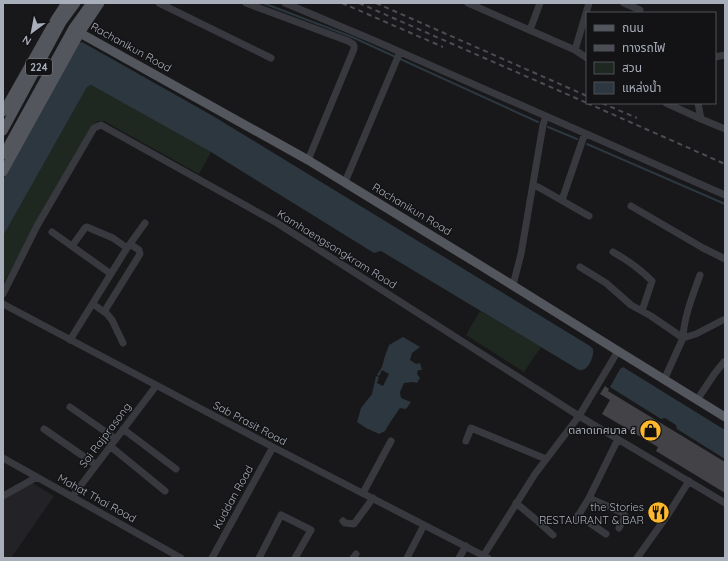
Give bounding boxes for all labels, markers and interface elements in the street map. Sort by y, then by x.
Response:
north arrow [12,12,52,52]
legend [586,12,716,104]
street label: Rachanikun Road [88,19,174,75]
text: ถนน [622,20,644,35]
text: N [20,32,34,49]
text: ทางรถไฟ [622,40,665,55]
road number: 224 [26,59,52,75]
text: สวน [622,60,642,75]
text: แหล่งน้ำ [622,79,661,95]
street label: Rachanikun Road [370,180,454,238]
street label: Kamhaengsongkram Road [275,206,399,292]
street label: Sab Prasit Road [211,398,289,448]
street label: Soi Rajprasong [76,400,134,470]
shop icon: ตลาดเทศบาล ๕ [638,417,664,443]
place label: ตลาดเทศบาล ๕ [568,423,636,437]
street label: Kuddan Road [210,463,256,531]
street label: Mahat Thai Road [55,471,139,525]
place label: the Stories RESTAURANT & BAR [539,500,644,527]
restaurant icon: the Stories RESTAURANT & BAR [646,500,672,526]

